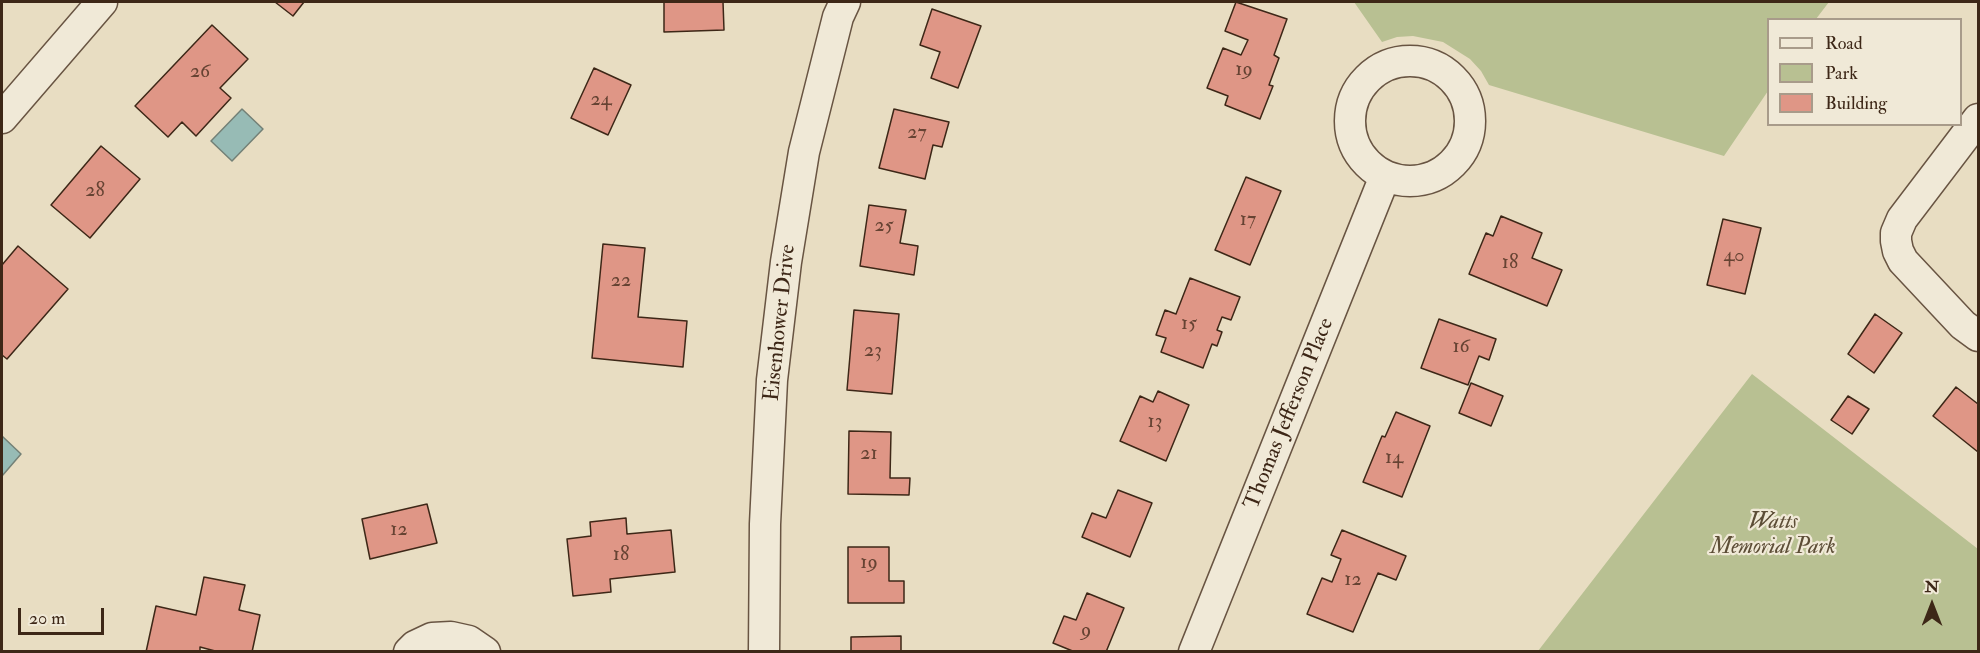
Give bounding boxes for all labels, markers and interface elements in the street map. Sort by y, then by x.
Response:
legend [1767,18,1962,126]
text: Road [1825,32,1863,55]
house number: 19 [1235,59,1253,83]
house number: 26 [190,61,210,85]
text: Park [1825,62,1858,85]
house number: 24 [591,89,611,113]
text: Building [1825,92,1887,115]
house number: 27 [907,122,927,146]
house number: 28 [85,180,105,204]
house number: 17 [1240,209,1256,233]
house number: 25 [875,215,893,239]
street label: Eisenhower Drive [760,243,802,403]
house number: 40 [1723,245,1745,269]
house number: 18 [1502,252,1518,276]
house number: 22 [611,270,631,294]
house number: 15 [1181,313,1197,337]
street label: Thomas Jefferson Place [1240,314,1340,514]
house number: 16 [1452,336,1470,360]
house number: 23 [864,340,882,364]
house number: 13 [1148,411,1162,435]
house number: 21 [860,443,878,467]
house number: 14 [1385,447,1403,471]
park label: Watts Memorial Park [1710,510,1836,562]
house number: 12 [390,519,408,543]
house number: 18 [613,544,629,568]
house number: 19 [860,552,878,576]
house number: 12 [1344,569,1362,593]
north arrow [1902,575,1962,635]
text: N [1925,577,1939,597]
scale bar [21,596,106,634]
text: 20 m [29,607,65,630]
house number: 9 [1081,620,1091,644]

